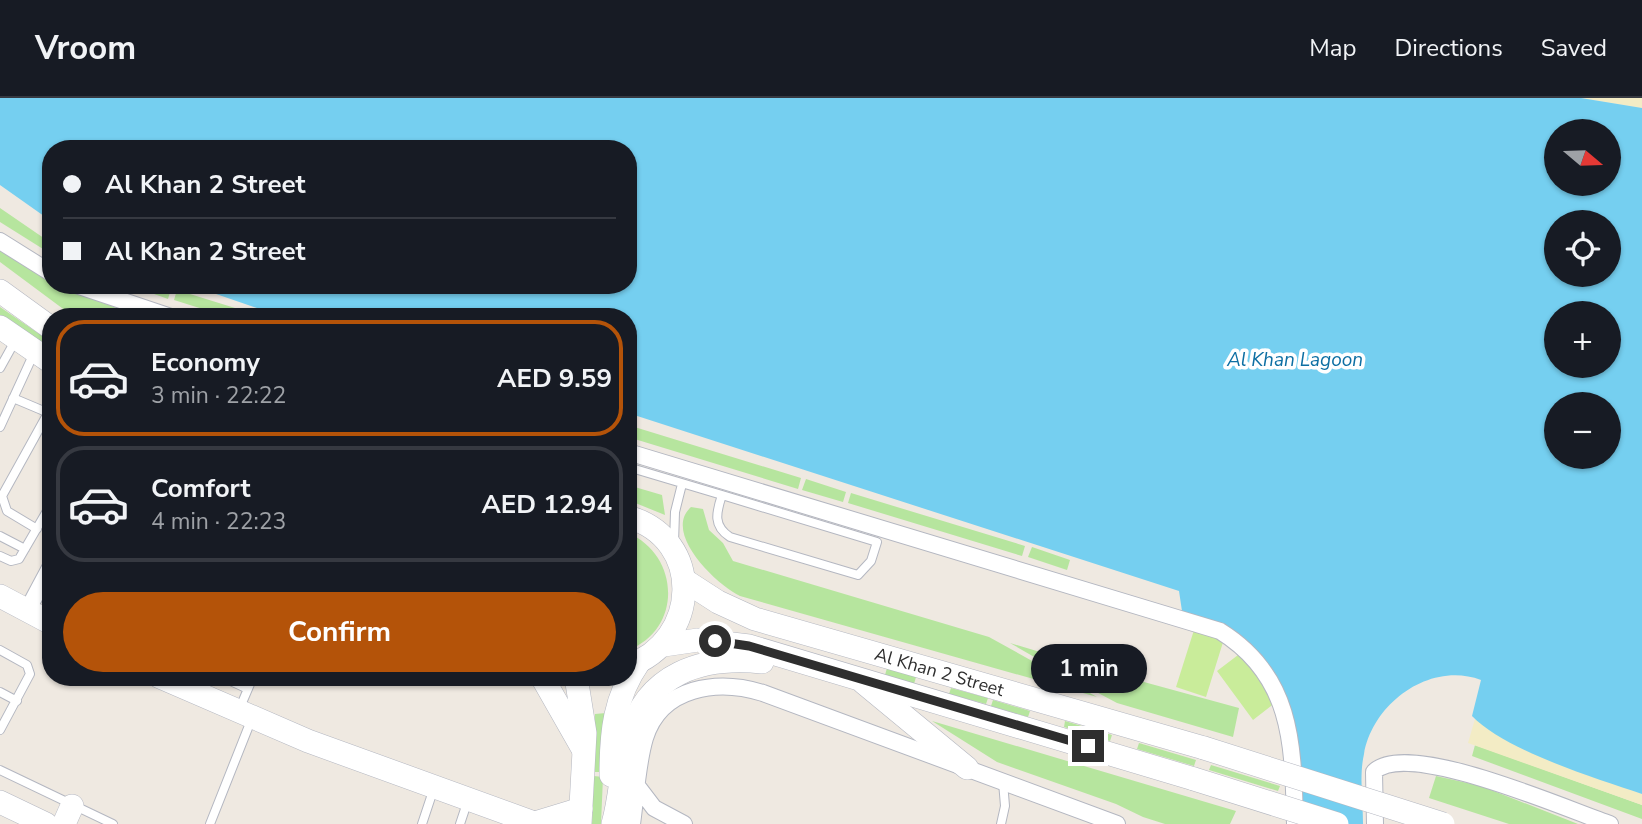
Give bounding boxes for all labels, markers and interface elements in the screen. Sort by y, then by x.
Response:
text: Vroom [35,26,136,71]
text: Map [1309,32,1356,64]
text: Directions [1394,32,1503,64]
text: Saved [1541,32,1607,64]
north arrow [1544,119,1620,196]
map controls [1544,119,1621,469]
text: Al Khan 2 Street [105,167,306,202]
button: locate [1544,210,1621,287]
text: Al Khan 2 Street [105,234,306,269]
button: + [1544,301,1621,378]
text: Economy [151,345,260,380]
icon: car [67,347,130,410]
water label: Al Khan Lagoon [1226,347,1363,373]
text: AED 9.59 [497,361,612,396]
text: 3 min · 22:22 [151,380,286,411]
button: − [1544,392,1621,469]
text: Comfort [151,471,251,506]
icon: car [67,473,130,536]
text: AED 12.94 [481,487,612,522]
text: 4 min · 22:23 [151,506,286,537]
button: Confirm [63,592,616,672]
route start [699,625,731,657]
street label: Al Khan 2 Street [872,642,1008,702]
callout: 1 min [1030,644,1146,694]
text: 1 min [1059,653,1119,684]
route end [1072,730,1104,762]

